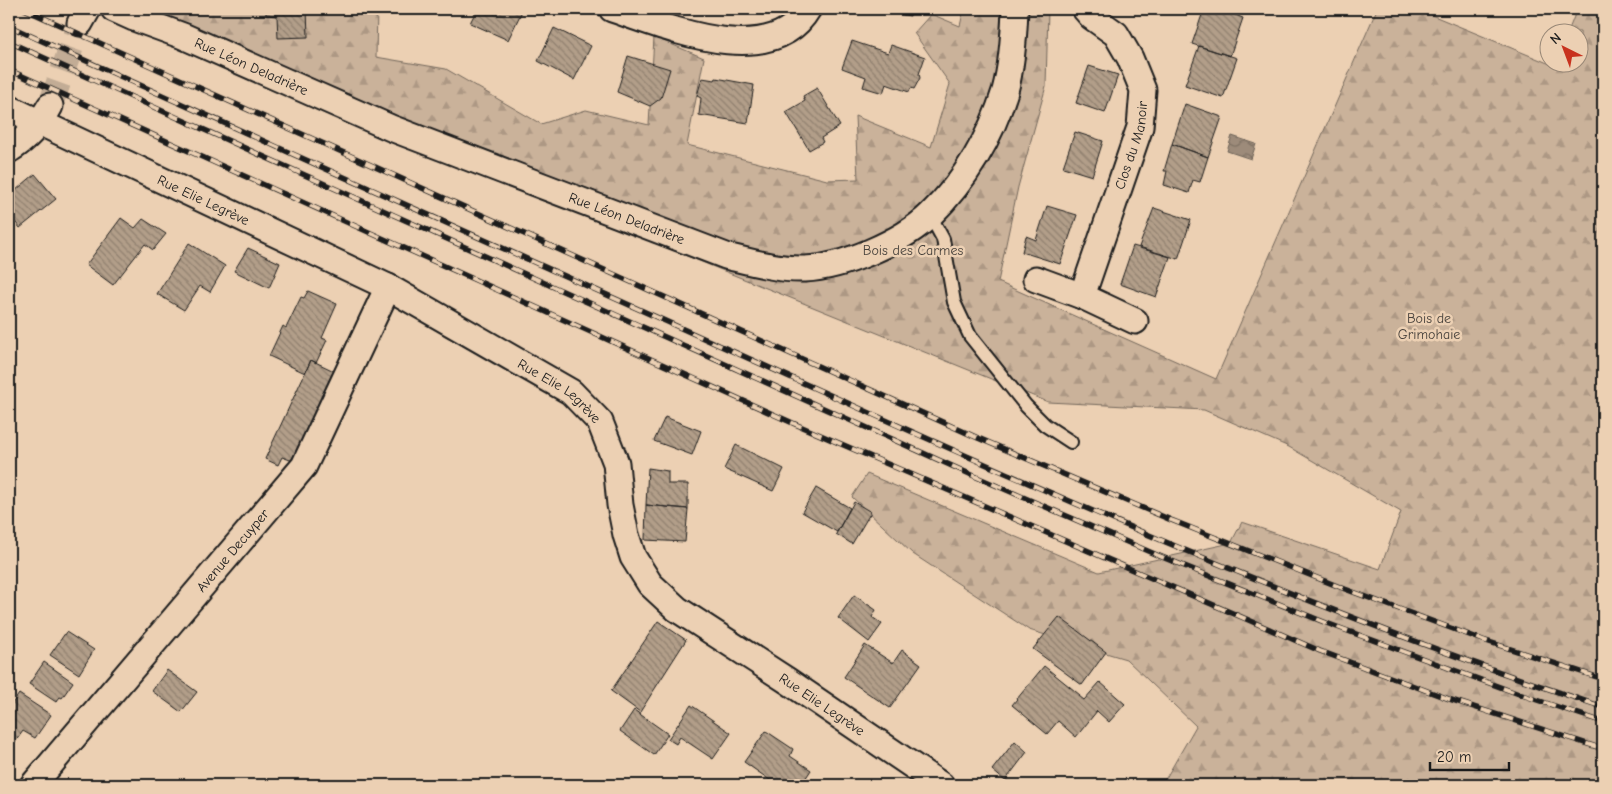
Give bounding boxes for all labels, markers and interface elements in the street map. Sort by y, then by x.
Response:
north arrow [1540,22,1590,72]
text: N [1547,29,1565,48]
street label: Rue Léon Deladrière [192,34,311,99]
street label: Clos du Manoir [1111,100,1151,192]
street label: Rue Elie Legrève [155,171,252,229]
street label: Rue Léon Deladrière [567,188,687,248]
park label: Bois des Carmes [863,242,963,259]
park label: Bois de Grimohaie [1398,310,1460,343]
street label: Rue Elie Legrève [515,355,605,426]
street label: Avenue Decuyper [192,505,273,595]
street label: Rue Elie Legrève [776,669,868,739]
scale bar [1430,739,1508,771]
text: 20 m [1437,748,1471,766]

